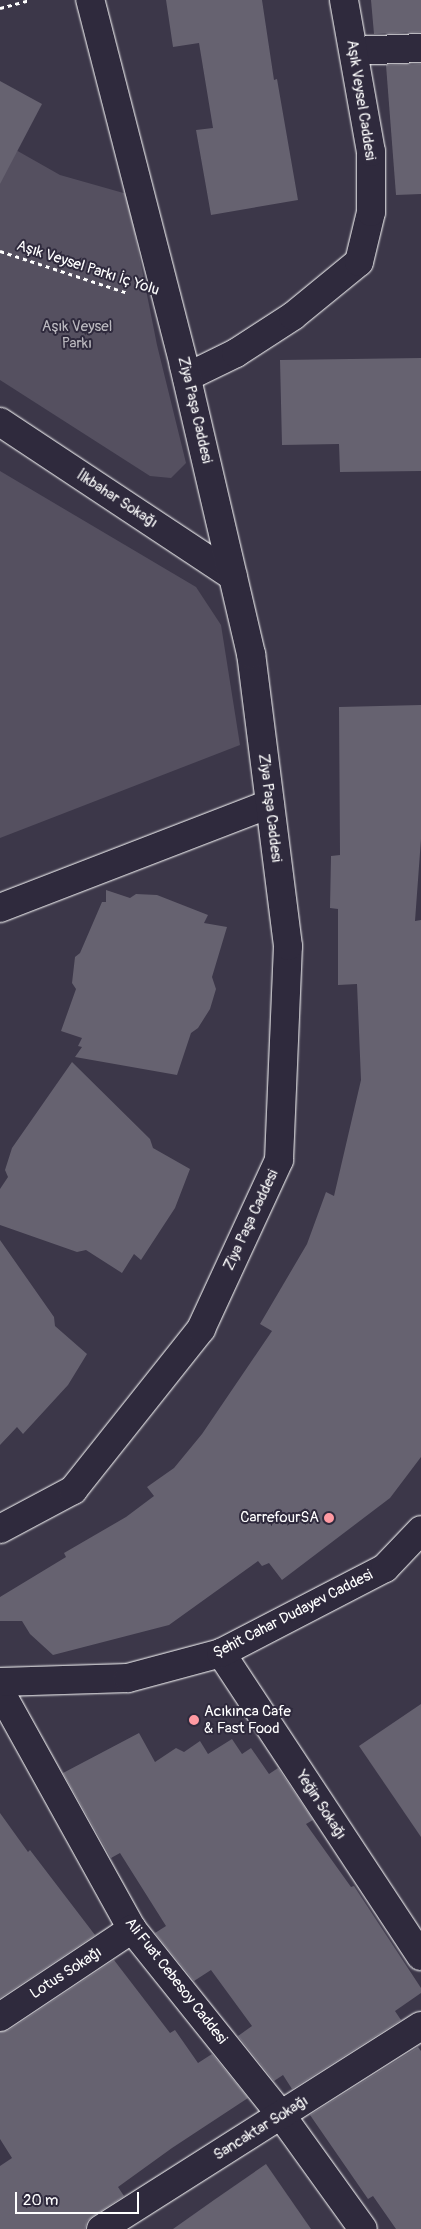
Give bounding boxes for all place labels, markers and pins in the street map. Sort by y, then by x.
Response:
place label: CarrefourSA [240,1509,319,1527]
marker: CarrefourSA [323,1512,335,1524]
place label: Acıkınca Cafe & Fast Food [204,1702,291,1737]
marker: Acıkınca Cafe & Fast Food [188,1714,200,1726]

